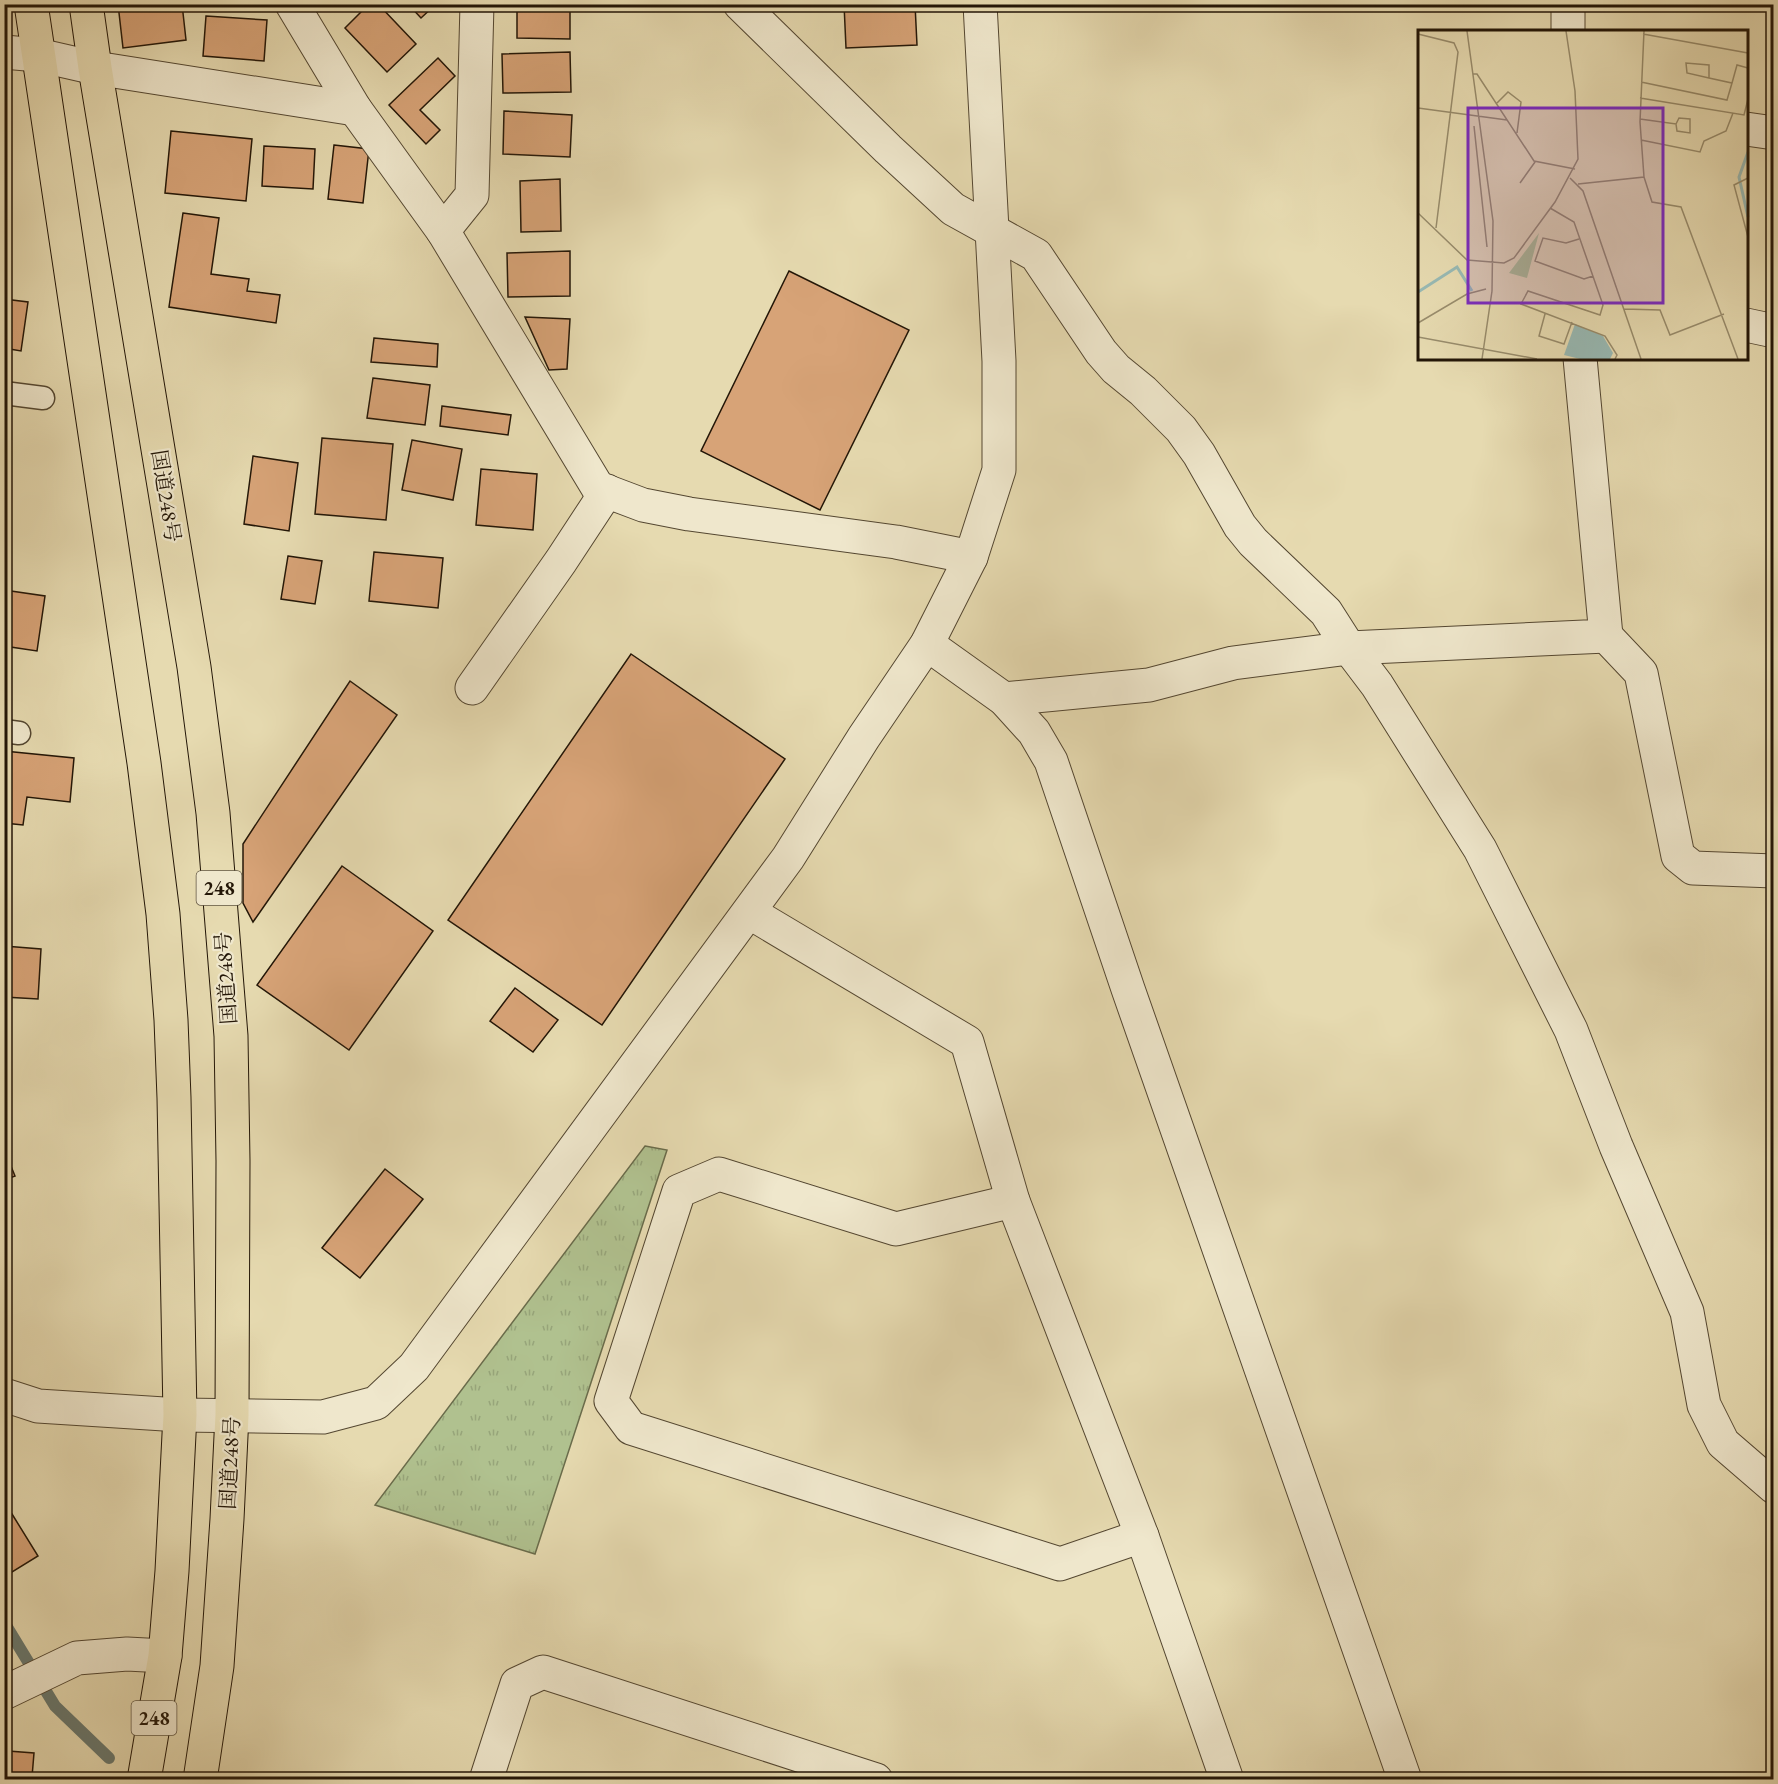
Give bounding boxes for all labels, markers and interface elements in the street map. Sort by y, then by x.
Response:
inset map [1418,30,1748,360]
street label: 国道248号 [146,448,187,544]
road number: 248 [196,871,242,905]
street label: 国道248号 [209,931,242,1025]
street label: 国道248号 [214,1416,245,1510]
road number: 248 [132,1701,176,1735]

